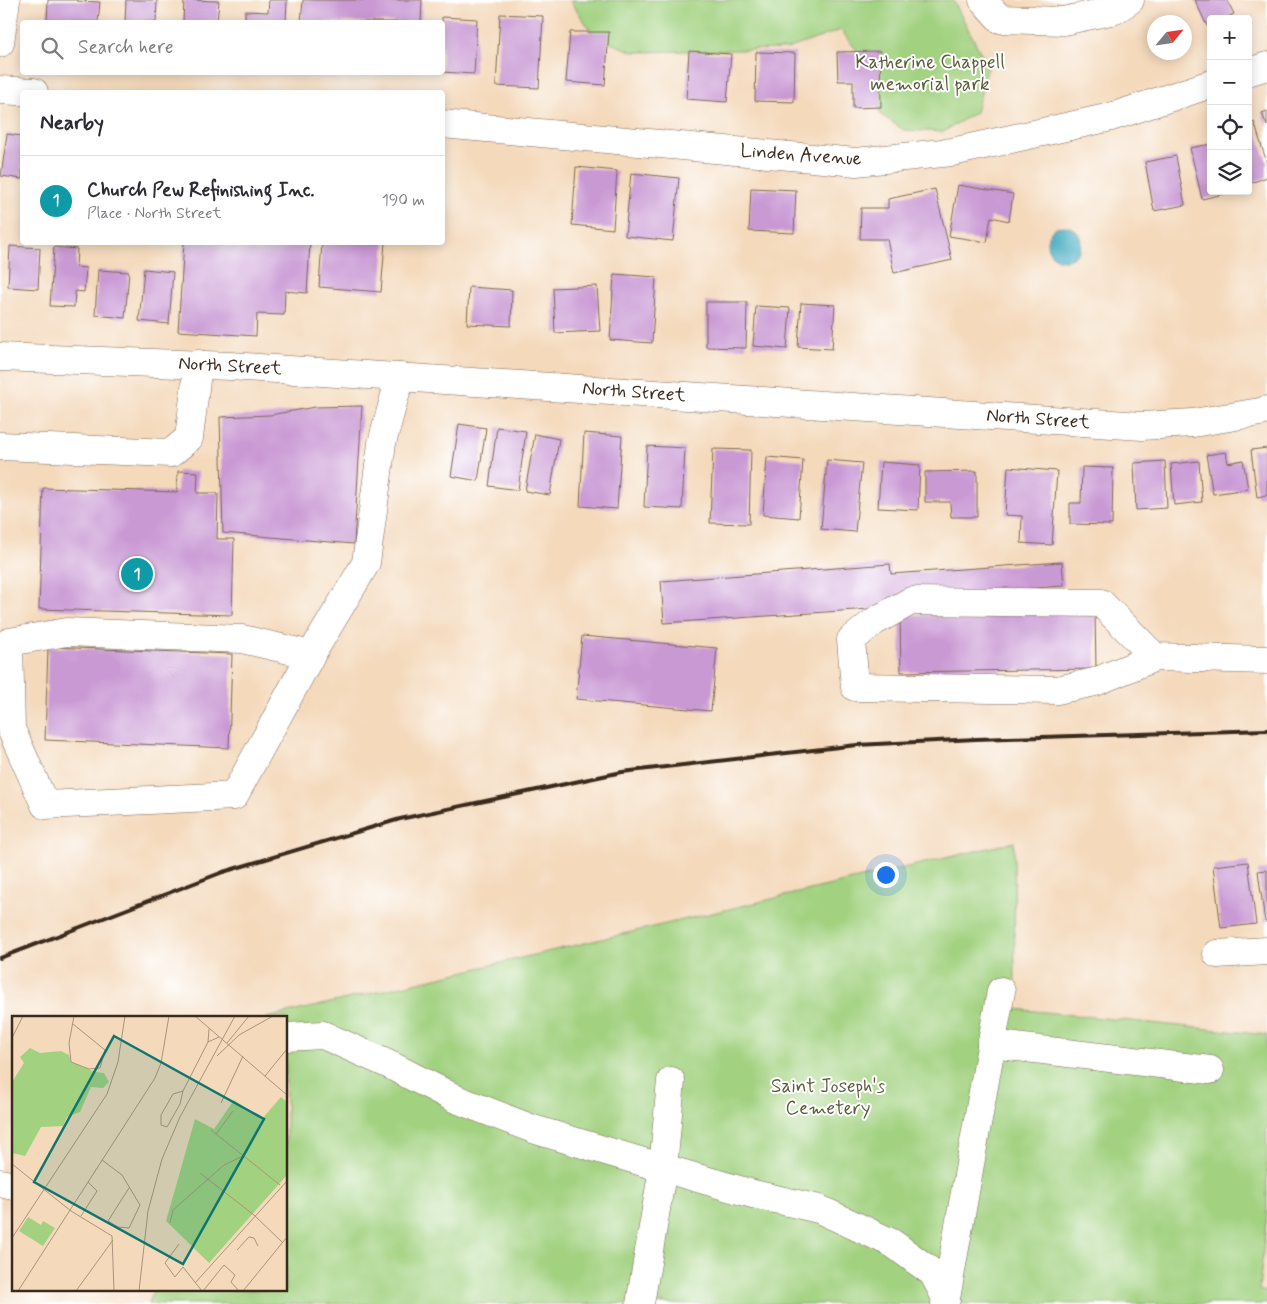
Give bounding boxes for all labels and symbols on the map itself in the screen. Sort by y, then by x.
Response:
north arrow [1147,15,1192,60]
park label: Katherine Chappell memorial park [855,50,1005,97]
street label: Linden Avenue [739,138,863,172]
street label: North Street [178,351,282,381]
street label: North Street [581,376,687,408]
street label: North Street [985,403,1091,435]
pin: 1 [121,555,153,593]
your location [873,862,899,888]
inset map [12,1016,288,1292]
park label: Saint Joseph's Cemetery [771,1074,886,1121]

